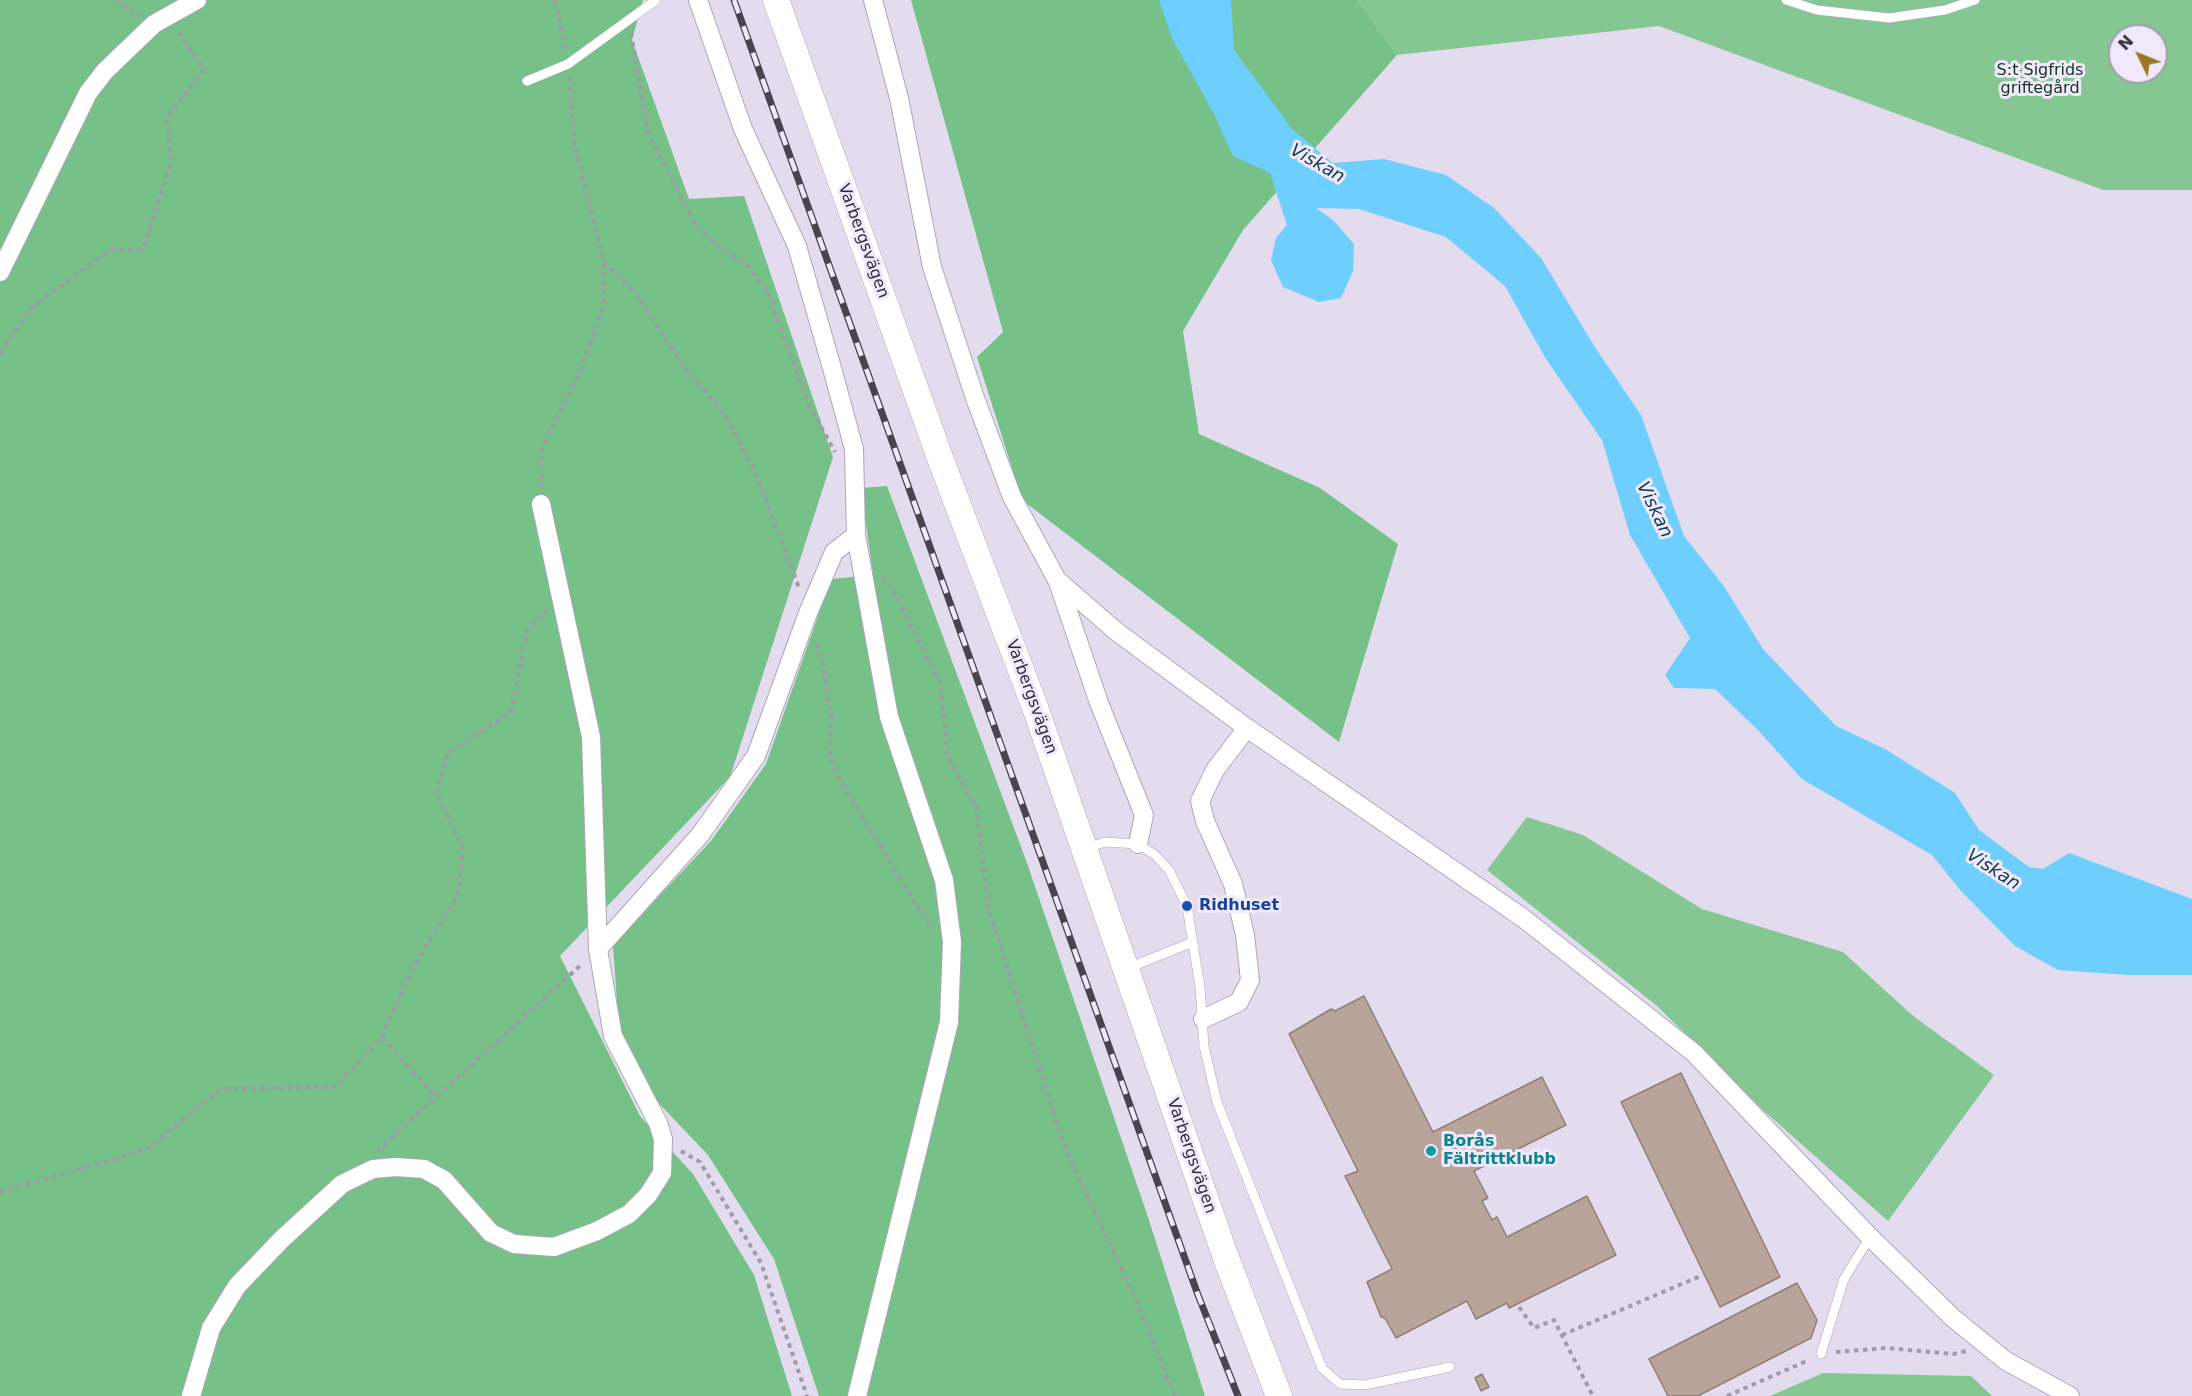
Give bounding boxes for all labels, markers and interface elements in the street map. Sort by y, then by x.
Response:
north arrow [2108,24,2168,84]
text: N [2114,31,2137,54]
park label: S:t Sigfrids griftegård [1997,61,2083,99]
water label: Viskan [1286,140,1348,188]
street label: Varbergsvägen [833,181,893,301]
water label: Viskan [1631,479,1677,541]
street label: Varbergsvägen [1001,637,1061,757]
water label: Viskan [1962,845,2024,895]
place label: Ridhuset [1199,896,1279,916]
marker: Ridhuset [1180,899,1194,913]
street label: Varbergsvägen [1162,1096,1220,1216]
place label: Borås Fältrittklubb [1443,1132,1556,1170]
marker: Borås Fältrittklubb [1424,1144,1438,1158]

